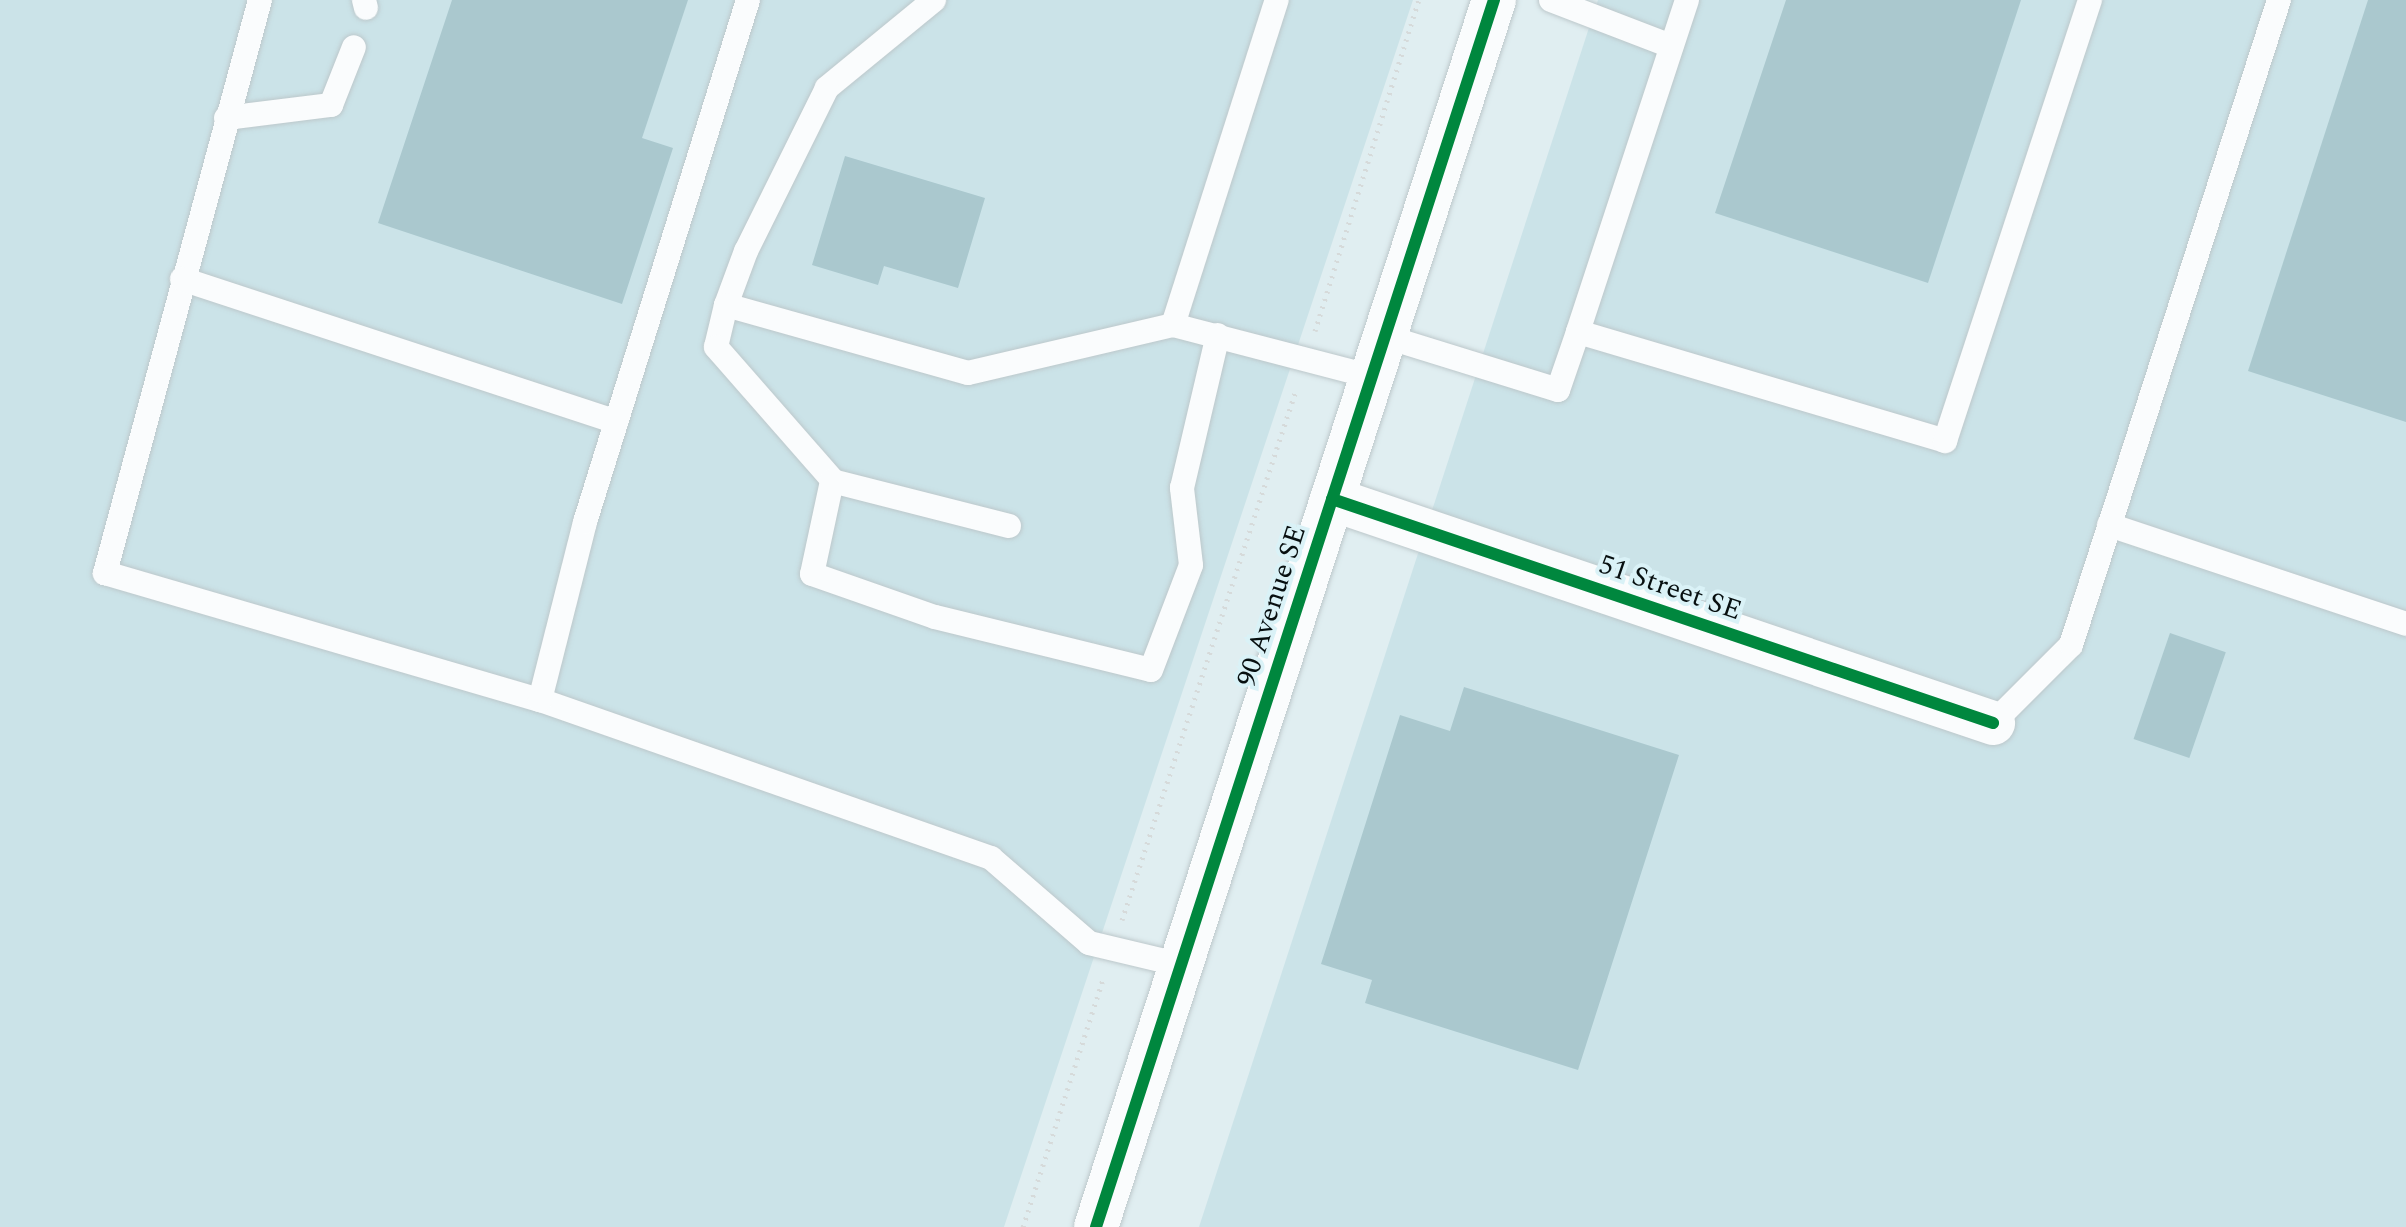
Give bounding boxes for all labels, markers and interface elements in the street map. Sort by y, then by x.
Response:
street label: 90 Avenue SE [1230,521,1314,691]
street label: 51 Street SE [1594,548,1746,628]

